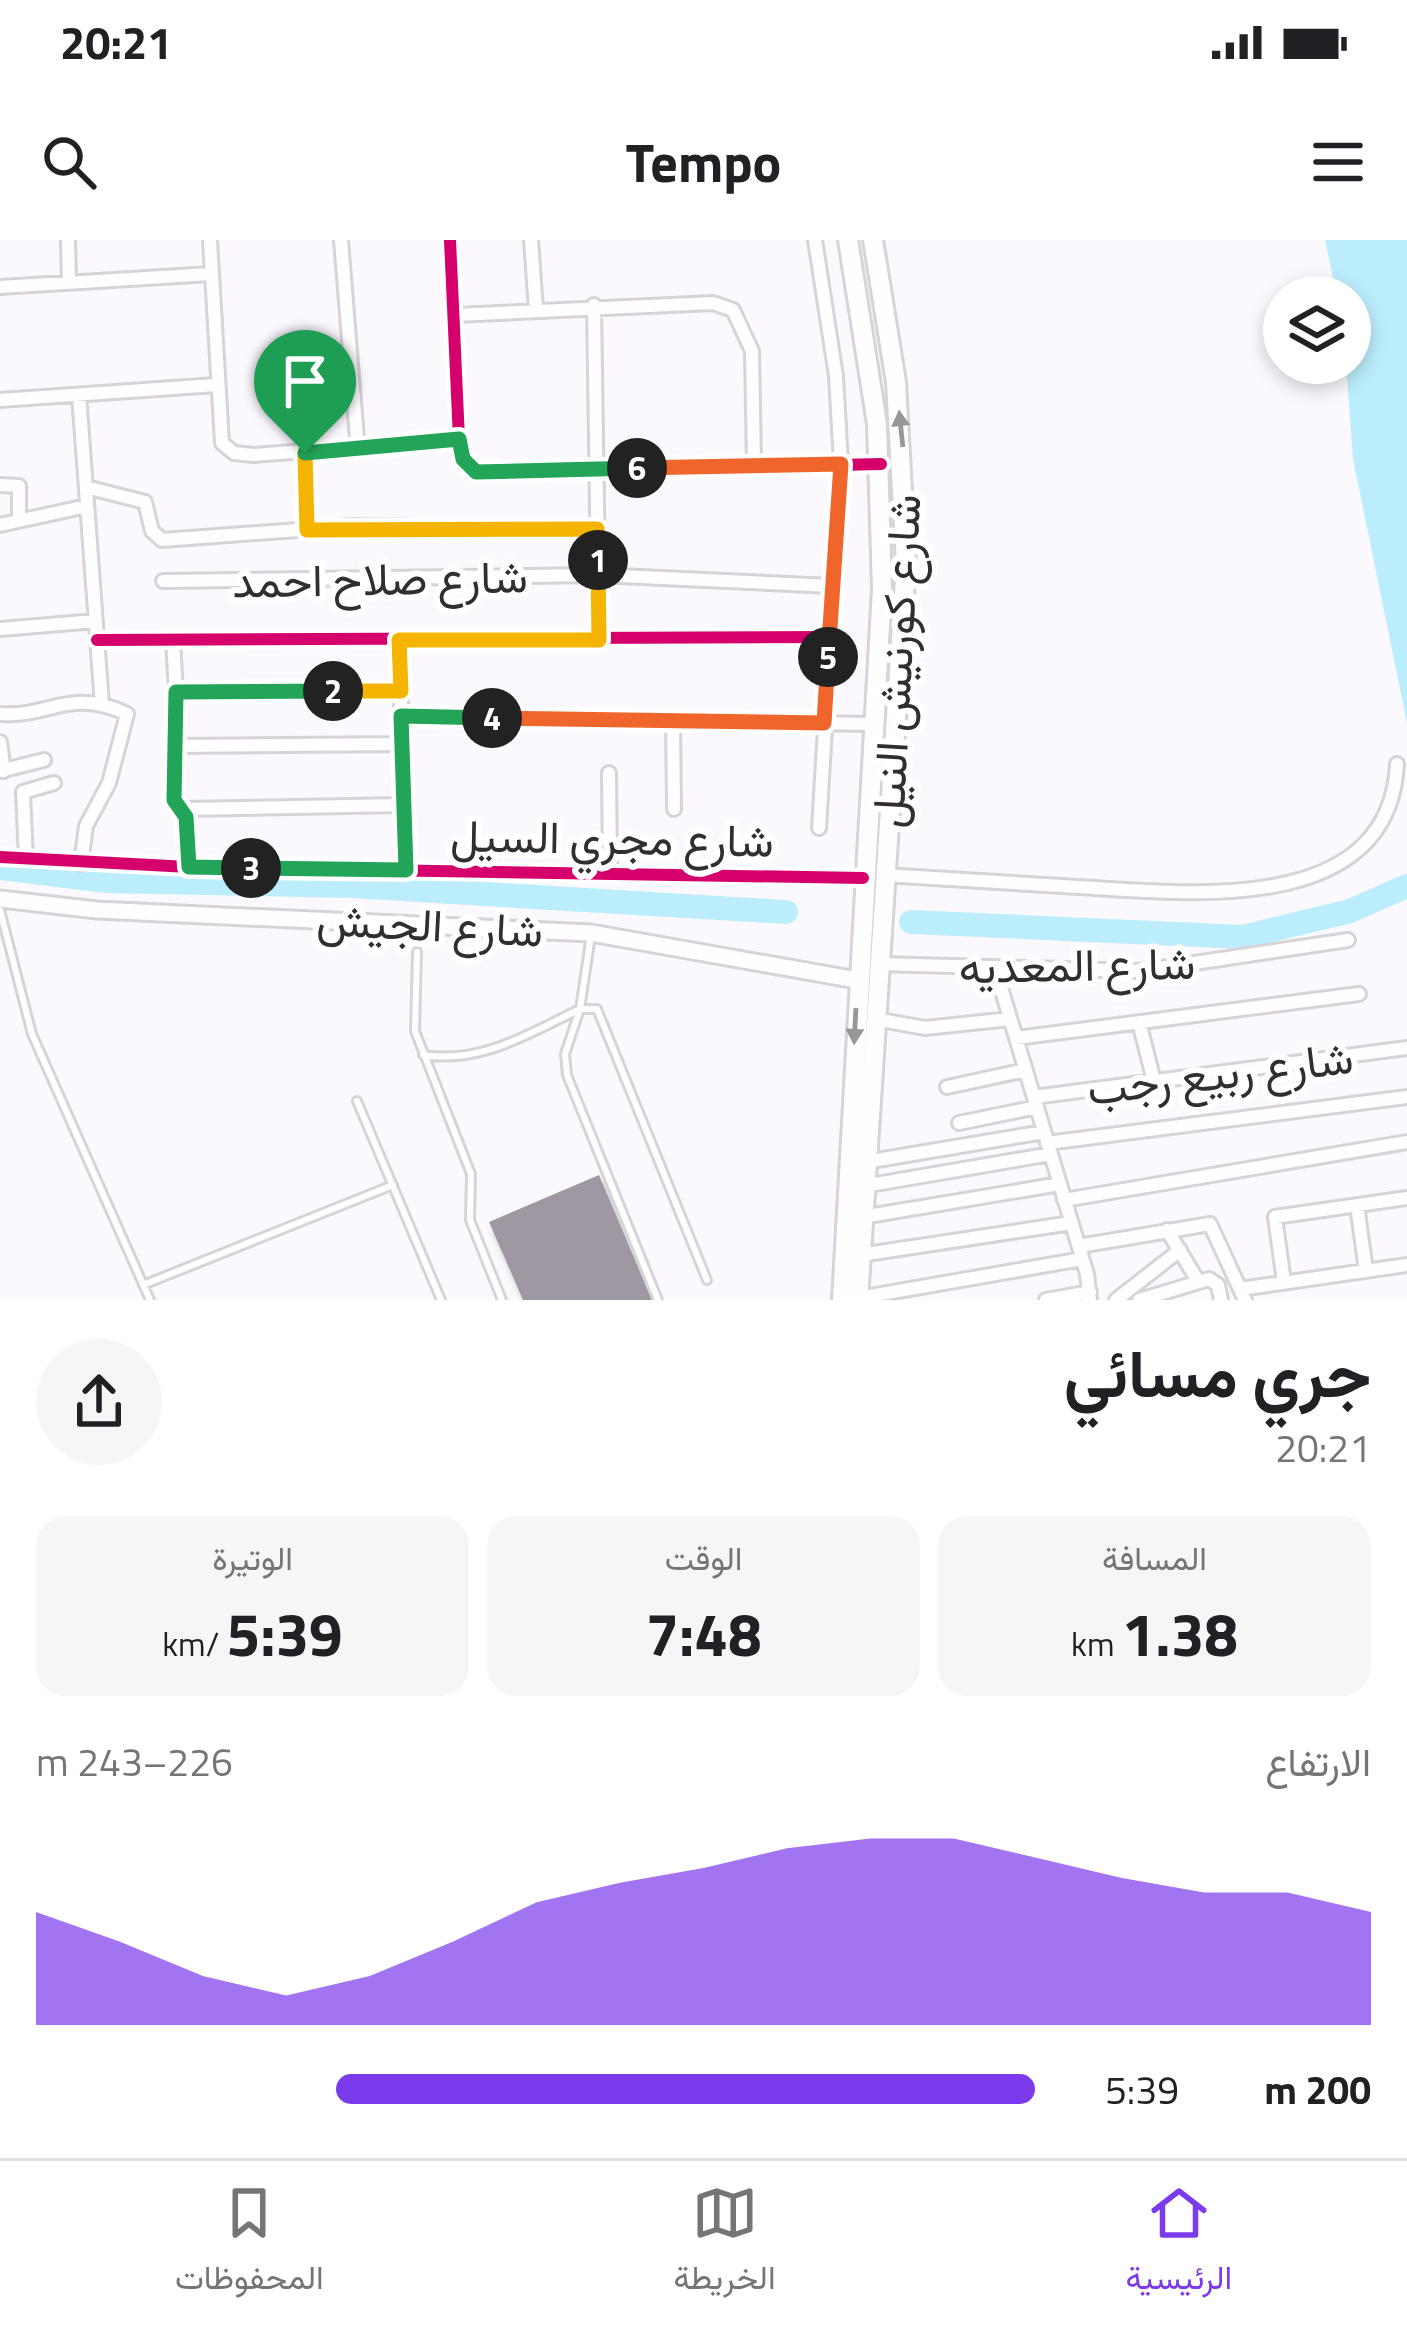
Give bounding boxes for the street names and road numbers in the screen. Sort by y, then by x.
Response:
street label: شارع كورنيش النيل [852,492,938,830]
street label: شارع صلاح احمد [232,541,528,615]
street label: شارع مجري السيل [450,800,774,878]
street label: شارع الجيش [315,884,545,964]
street label: شارع المعديه [958,928,1196,1000]
street label: شارع ربيع رجب [1083,1022,1357,1122]

